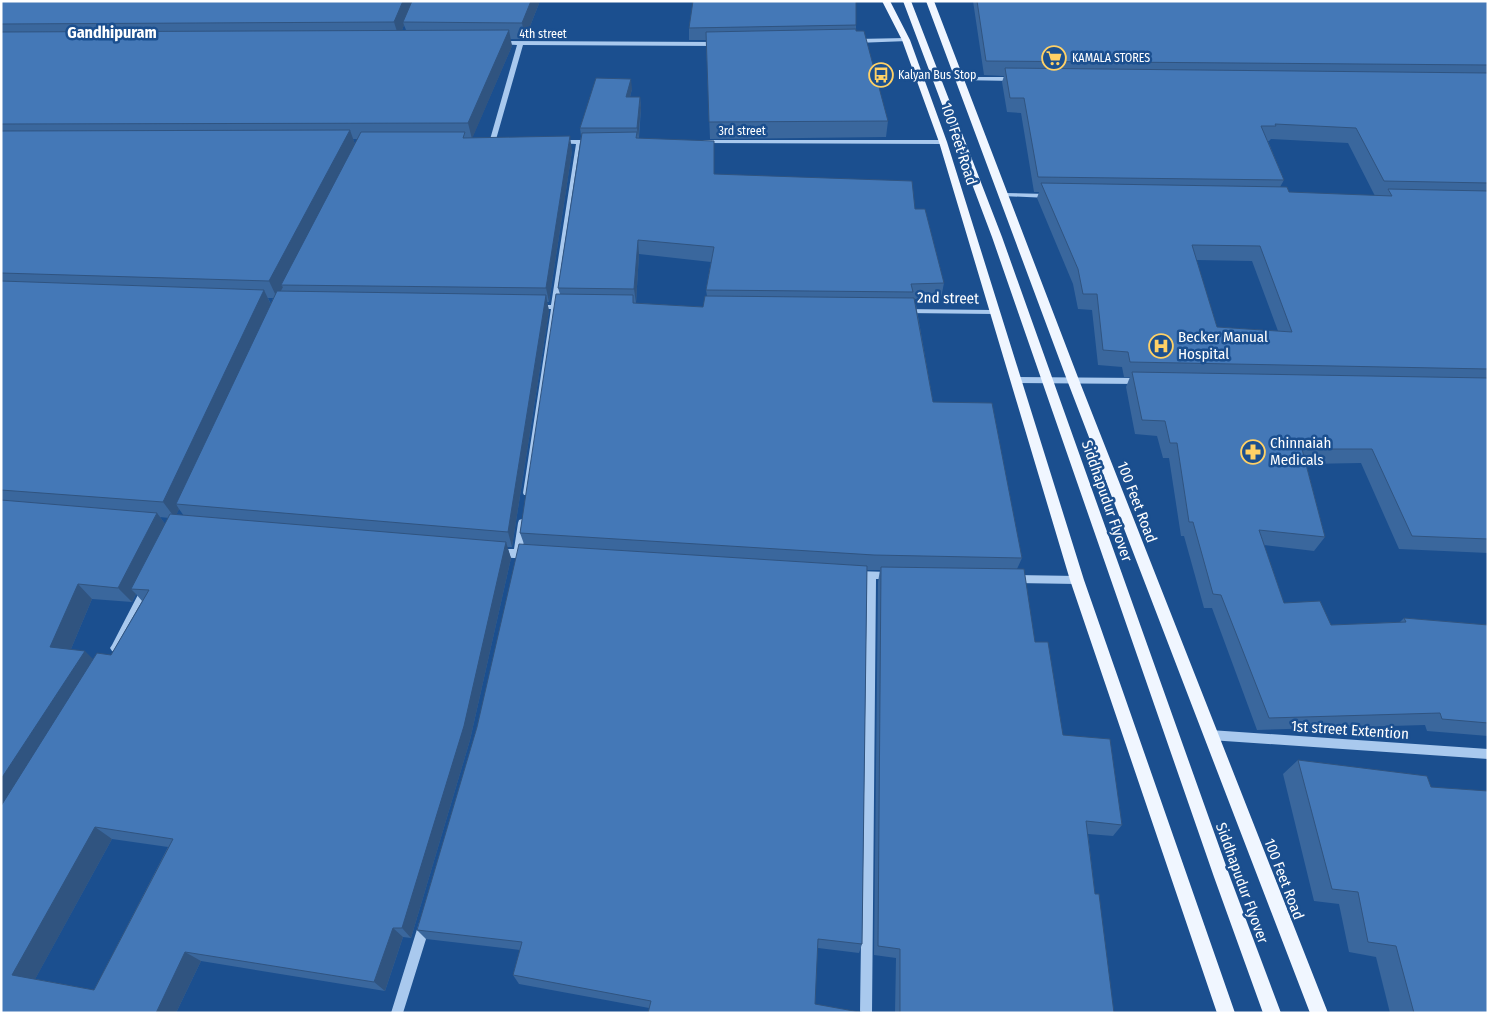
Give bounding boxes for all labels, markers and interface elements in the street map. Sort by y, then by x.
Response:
district label: Gandhipuram [67,23,157,42]
street label: 4th street [519,27,567,41]
supermarket icon: KAMALA STORES [1041,45,1067,71]
place label: KAMALA STORES [1072,51,1150,65]
bus stop icon: Kalyan Bus Stop [868,62,894,88]
place label: Kalyan Bus Stop [898,68,976,82]
street label: 100 Feet Road [937,101,981,187]
street label: 3rd street [718,124,766,138]
street label: 2nd street [917,288,979,308]
place label: Becker Manual Hospital [1178,328,1268,363]
hospital icon: Becker Manual Hospital [1148,333,1174,359]
place label: Chinnaiah Medicals [1270,434,1331,469]
street label: Siddhapudur Flyover [1078,438,1136,565]
pharmacy icon: Chinnaiah Medicals [1240,439,1266,465]
street label: 100 Feet Road [1113,459,1161,545]
street label: 1st street Extention [1290,717,1410,743]
street label: Siddhapudur Flyover [1212,820,1272,946]
street label: 100 Feet Road [1260,836,1308,922]

